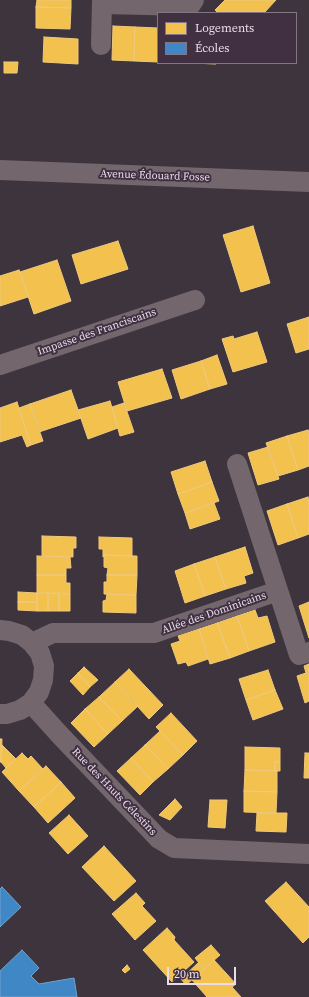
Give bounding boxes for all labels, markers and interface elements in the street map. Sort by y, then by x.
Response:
legend [157,12,297,64]
text: Logements [195,20,254,36]
text: Écoles [195,40,229,56]
street label: Avenue Édouard Fosse [100,167,210,185]
street label: Impasse des Franciscains [36,305,158,359]
street label: Allée des Dominicains [160,589,268,637]
street label: Rue des Hauts Célestins [69,746,159,838]
scale bar [169,959,238,985]
text: 20 m [174,966,200,982]

